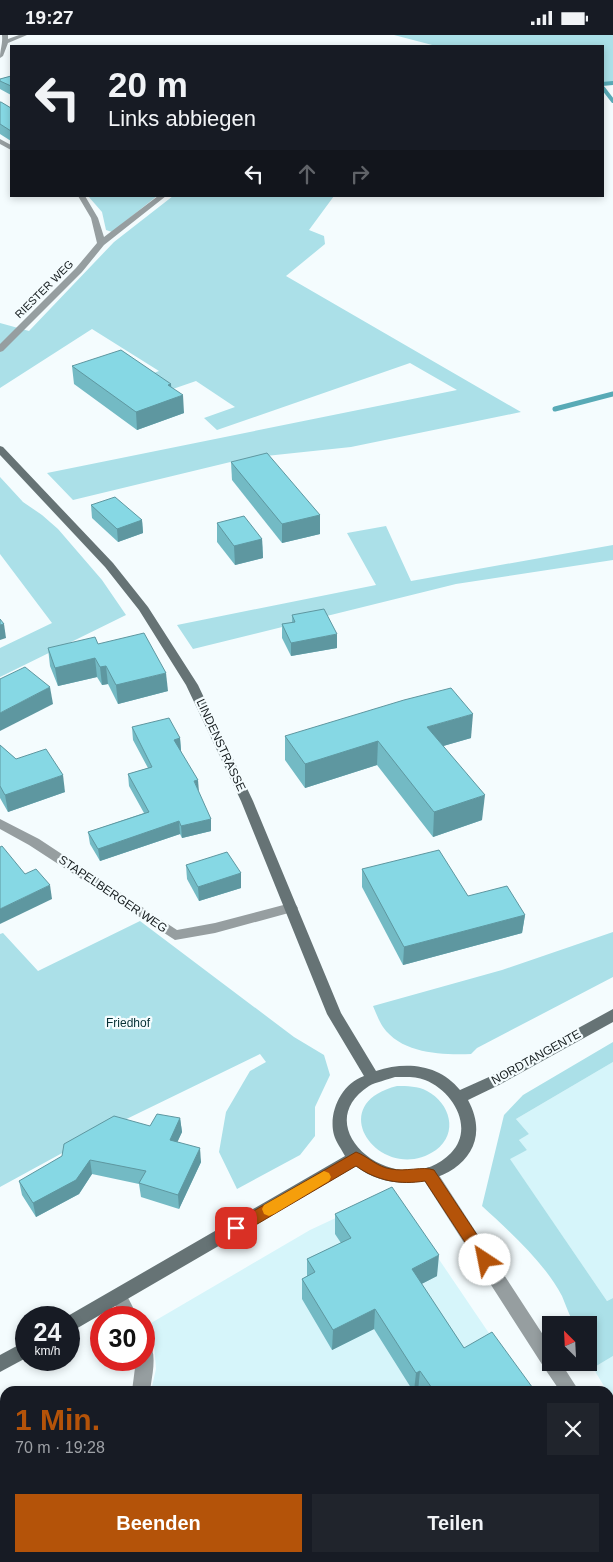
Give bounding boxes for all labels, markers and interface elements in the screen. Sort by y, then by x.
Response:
text: 19:27 [25,7,74,28]
icon: left [25,65,90,130]
text: 20 m [108,65,188,104]
text: Links abbiegen [108,106,256,131]
icon: left [240,160,268,188]
icon: ahead [293,160,321,188]
icon: right [346,160,374,188]
street label: RIESTER WEG [13,258,75,320]
street label: LINDENSTRASSE [194,697,248,793]
street label: STAPELBERGER WEG [56,852,170,936]
park label: Friedhof [106,1016,151,1030]
street label: NORDTANGENTE [489,1027,583,1087]
pin [215,1207,257,1249]
icon: arrive [222,1214,250,1242]
position arrow [458,1233,510,1285]
speed limit sign: 30 [90,1306,155,1371]
north arrow [542,1316,598,1371]
map controls [542,1316,597,1371]
text: 24 [34,1318,61,1346]
text: km/h [34,1344,61,1358]
text: 1 Min. [15,1403,100,1436]
button: close [547,1403,599,1455]
text: 70 m · 19:28 [15,1439,105,1456]
button: Beenden [15,1494,302,1552]
button: Teilen [312,1494,599,1552]

